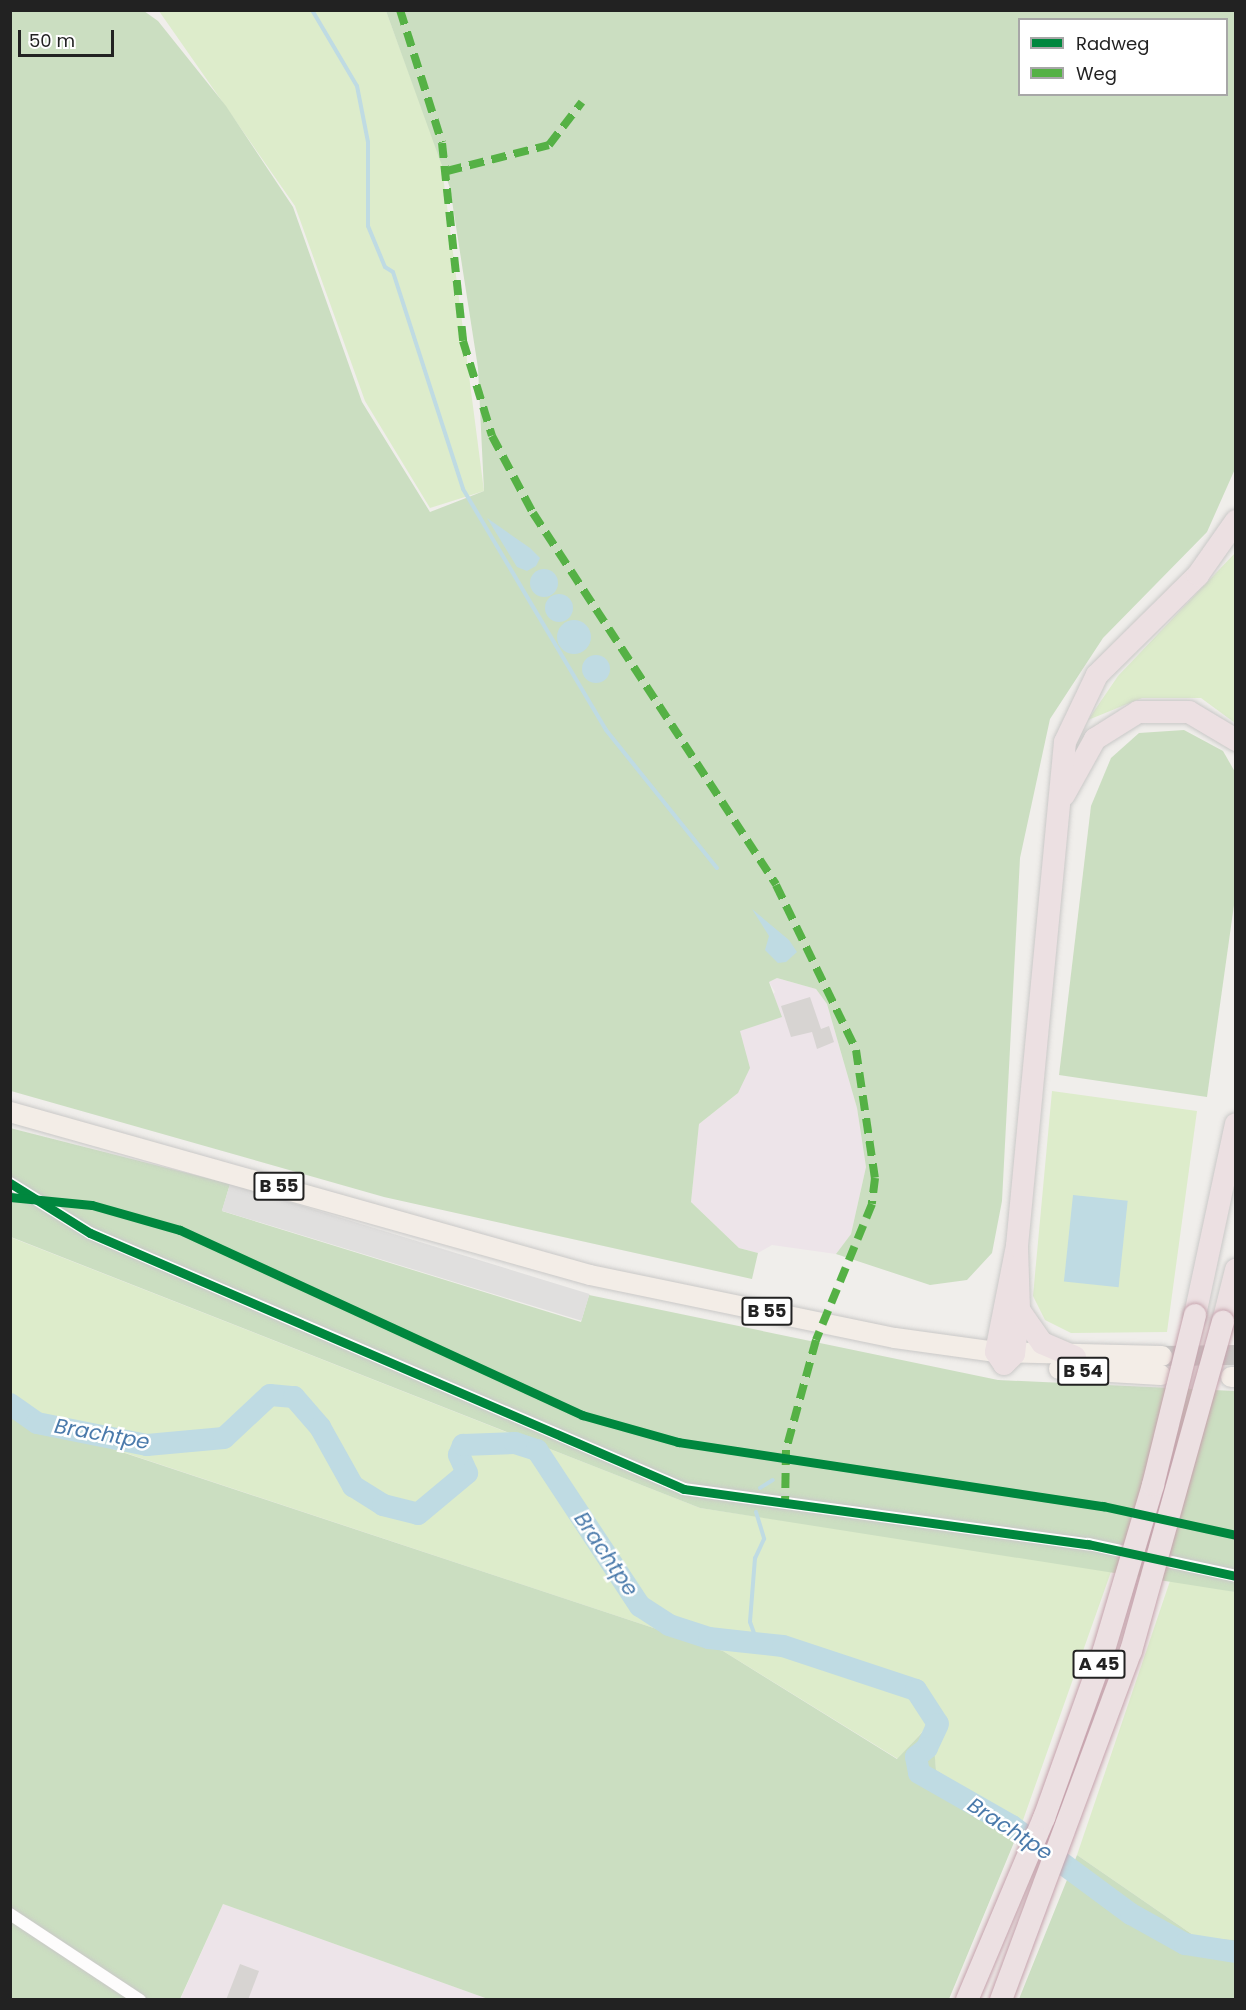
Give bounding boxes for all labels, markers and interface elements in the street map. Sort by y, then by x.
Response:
scale bar [21,18,117,56]
legend [1018,18,1228,96]
text: 50 m [29,28,75,53]
text: Radweg [1076,31,1149,56]
text: Weg [1076,61,1117,86]
road number: B 55 [252,1171,306,1201]
road number: B 55 [740,1296,794,1326]
road number: B 54 [1056,1356,1110,1386]
water label: Brachtpe [53,1413,151,1455]
water label: Brachtpe [569,1507,643,1601]
road number: A 45 [1072,1649,1126,1679]
water label: Brachtpe [963,1792,1057,1866]

